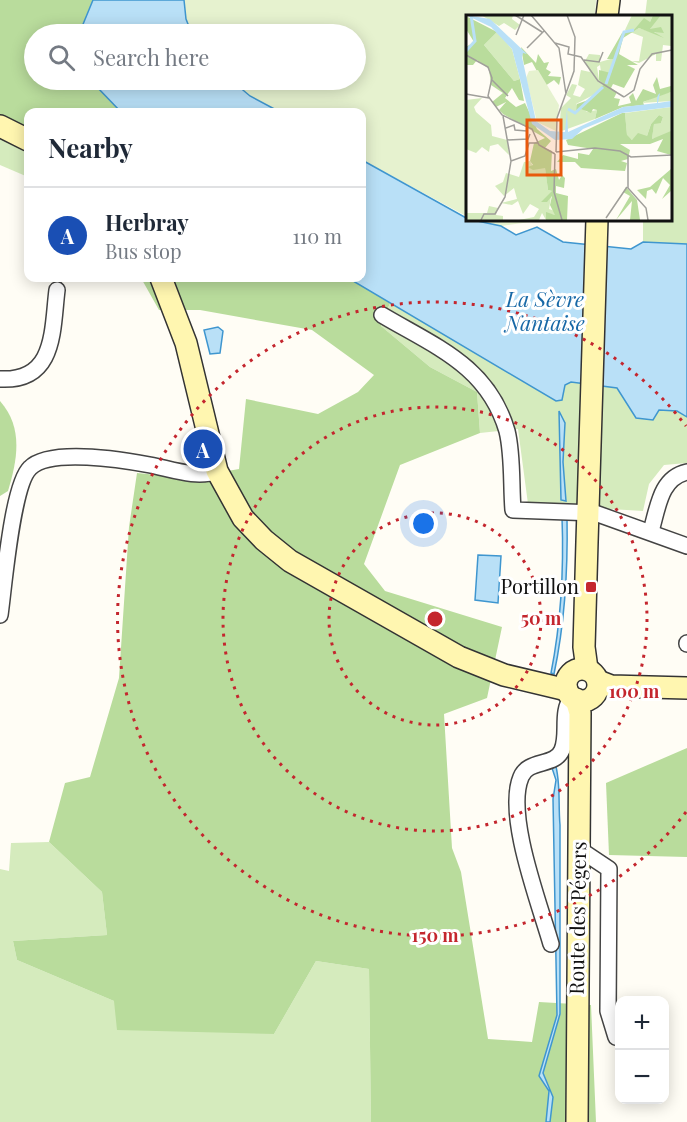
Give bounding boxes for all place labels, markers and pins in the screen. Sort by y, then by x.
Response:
pin: A [184,426,222,472]
place label: Portillon [501,572,579,599]
marker: Portillon [584,580,598,594]
centre of rings [425,609,445,629]

